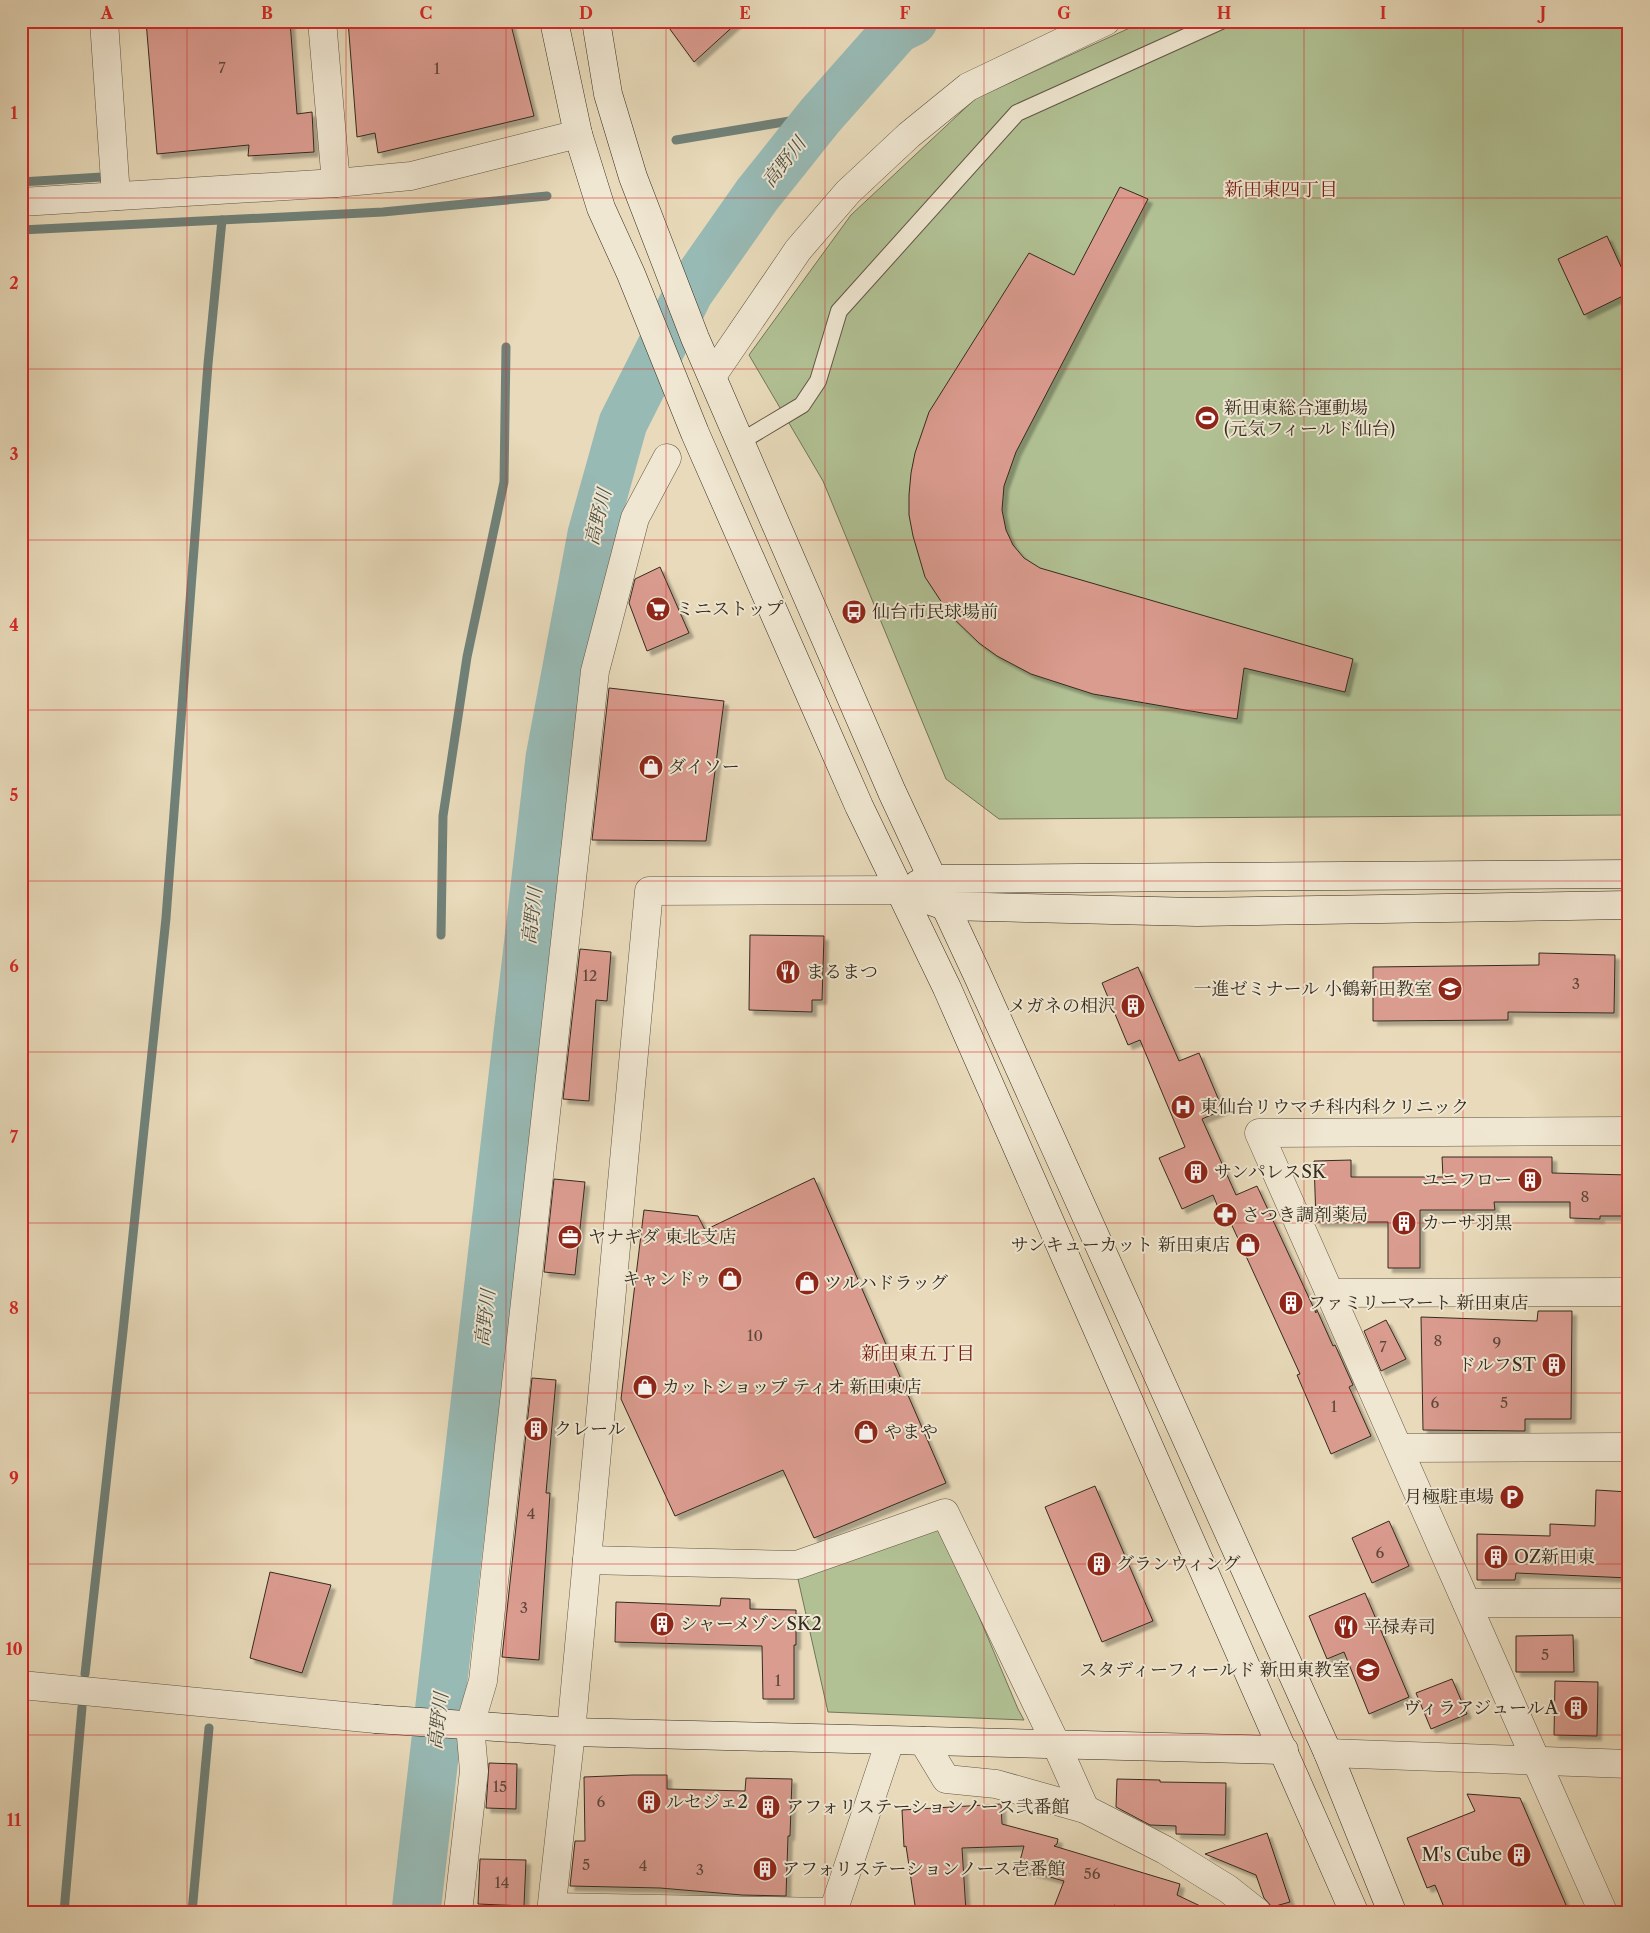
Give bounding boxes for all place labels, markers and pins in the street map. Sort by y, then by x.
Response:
place label: 新田東総合運動場 (元気フィールド仙台) [1224,397,1395,440]
sports icon: 新田東総合運動場 (元気フィールド仙台) [1194,405,1220,431]
supermarket icon: ミニストップ [645,596,671,622]
place label: ミニストップ [676,598,783,620]
bus stop icon: 仙台市民球場前 [841,599,867,625]
place label: 仙台市民球場前 [872,601,998,623]
shop icon: ダイソー [638,754,664,780]
place label: ダイソー [668,756,740,778]
restaurant icon: まるまつ [775,959,801,985]
place label: まるまつ [806,961,878,983]
school or university icon: 一進ゼミナール 小鶴新田教室 [1437,976,1463,1002]
place label: 一進ゼミナール 小鶴新田教室 [1194,978,1432,1000]
building icon: メガネの相沢 [1120,993,1146,1019]
place label: メガネの相沢 [1008,995,1116,1017]
hospital icon: 東仙台リウマチ科内科クリニック [1170,1094,1196,1120]
place label: 東仙台リウマチ科内科クリニック [1200,1096,1469,1118]
building icon: サンパレスSK [1183,1159,1209,1185]
place label: サンパレスSK [1214,1161,1327,1183]
building icon: ユニフロー [1517,1167,1543,1193]
place label: ユニフロー [1422,1169,1512,1191]
pharmacy icon: さつき調剤薬局 [1212,1202,1238,1228]
place label: さつき調剤薬局 [1242,1204,1368,1226]
building icon: カーサ羽黒 [1391,1210,1417,1236]
place label: カーサ羽黒 [1422,1212,1512,1234]
office icon: ヤナギダ 東北支店 [557,1224,583,1250]
place label: ヤナギダ 東北支店 [588,1226,737,1248]
shop icon: サンキューカット 新田東店 [1235,1232,1261,1258]
place label: サンキューカット 新田東店 [1011,1234,1230,1256]
shop icon: キャンドゥ [717,1266,743,1292]
place label: キャンドゥ [622,1268,712,1290]
shop icon: ツルハドラッグ [794,1270,820,1296]
place label: ツルハドラッグ [824,1272,948,1294]
building icon: ファミリーマート 新田東店 [1278,1290,1304,1316]
place label: ファミリーマート 新田東店 [1308,1292,1528,1314]
building icon: ドルフST [1541,1352,1567,1378]
place label: ドルフST [1458,1354,1537,1376]
shop icon: カットショップ ティオ 新田東店 [632,1374,658,1400]
place label: カットショップ ティオ 新田東店 [662,1376,922,1398]
building icon: クレール [523,1416,549,1442]
place label: クレール [554,1418,626,1440]
shop icon: やまや [853,1419,879,1445]
place label: やまや [884,1421,938,1443]
parking icon: 月極駐車場 [1499,1484,1525,1510]
place label: 月極駐車場 [1404,1486,1494,1508]
building icon: OZ新田東 [1483,1544,1509,1570]
place label: OZ新田東 [1514,1546,1595,1568]
building icon: グランウィング [1086,1551,1112,1577]
place label: グランウィング [1116,1553,1241,1575]
building icon: シャーメゾンSK2 [649,1611,675,1637]
place label: シャーメゾンSK2 [680,1613,822,1635]
restaurant icon: 平禄寿司 [1333,1614,1359,1640]
place label: 平禄寿司 [1364,1616,1436,1638]
school or university icon: スタディーフィールド 新田東教室 [1355,1657,1381,1683]
place label: スタディーフィールド 新田東教室 [1079,1659,1350,1681]
building icon: ヴィラアジュールA [1563,1695,1589,1721]
place label: ヴィラアジュールA [1403,1697,1559,1719]
building icon: ルセジェ2 [636,1789,662,1815]
place label: ルセジェ2 [666,1791,748,1813]
building icon: アフォリステーションノース弐番館 [755,1794,781,1820]
place label: アフォリステーションノース弐番館 [786,1796,1070,1818]
building icon: M's Cube [1506,1842,1532,1868]
place label: M's Cube [1422,1844,1502,1866]
building icon: アフォリステーションノース壱番館 [752,1856,778,1882]
place label: アフォリステーションノース壱番館 [782,1858,1066,1880]

